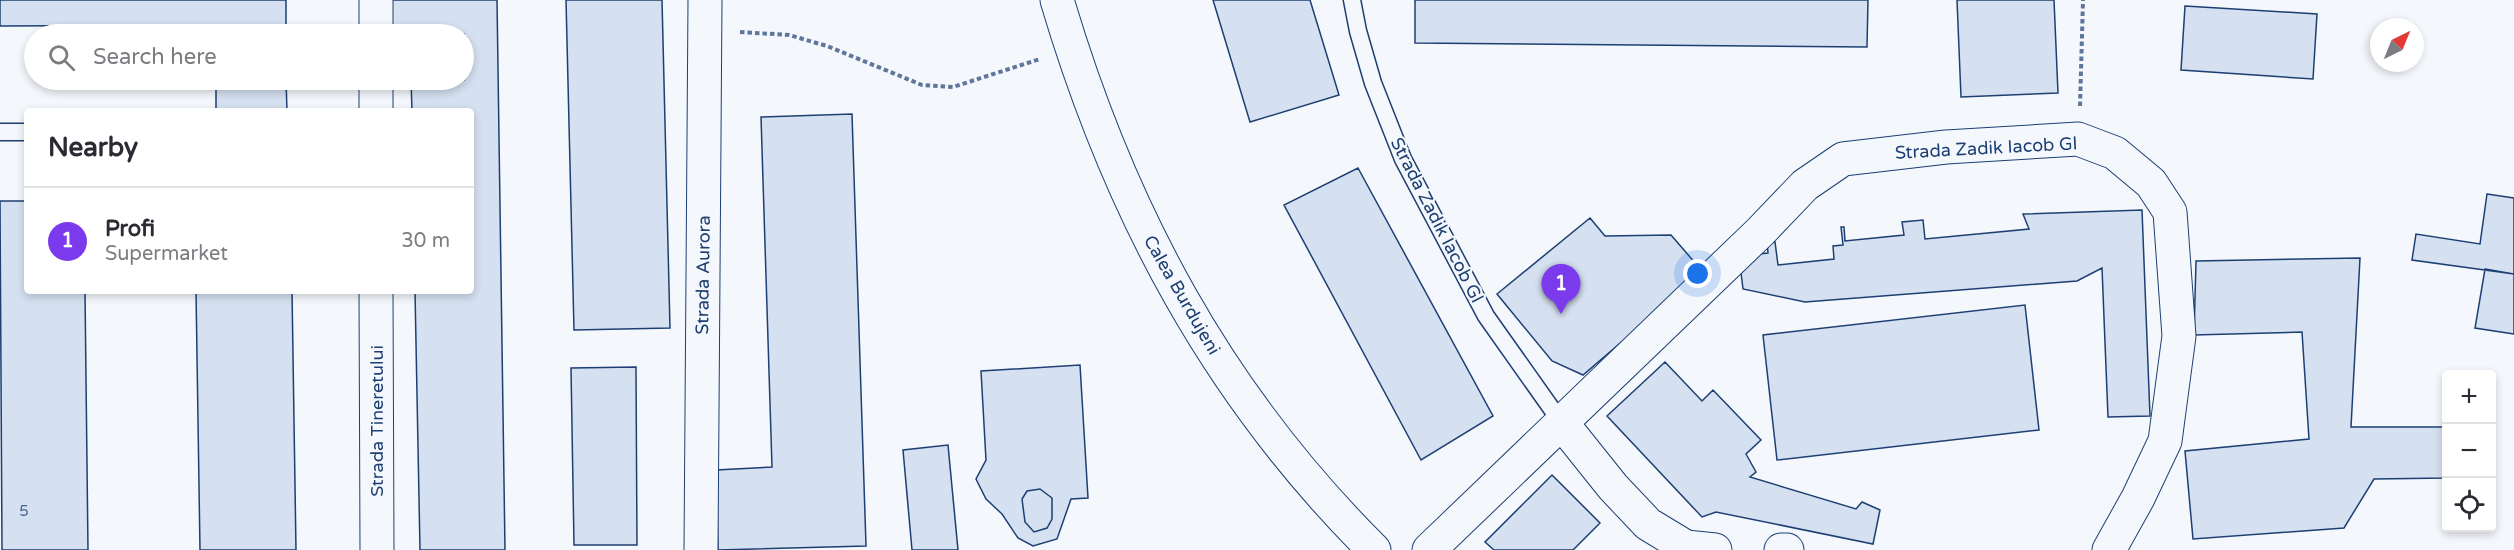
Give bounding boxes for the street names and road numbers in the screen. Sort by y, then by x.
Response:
street label: Strada Zadik Iacob Gl [1894,132,2078,164]
street label: Strada Zadik Iacob Gl [1386,134,1488,306]
street label: Strada Aurora [691,215,715,335]
street label: Calea Burdujeni [1139,231,1225,359]
street label: Strada Tineretului [366,345,388,497]

